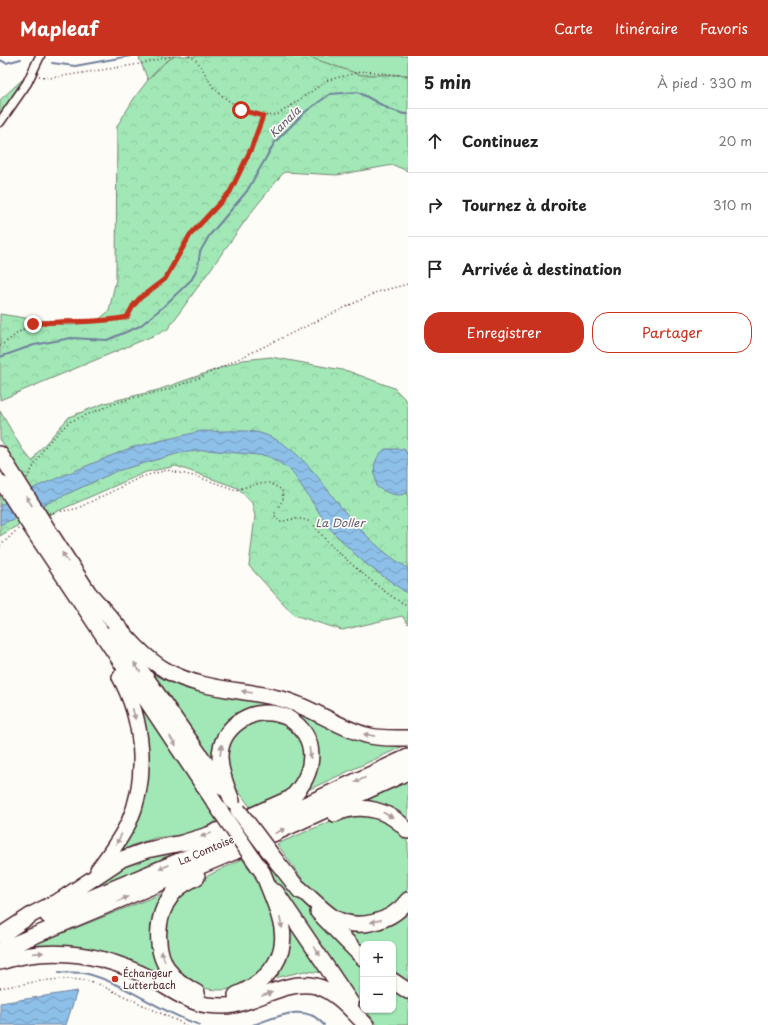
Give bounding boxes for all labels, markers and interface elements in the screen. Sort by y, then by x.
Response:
text: Mapleaf [20,14,98,42]
text: Carte [554,18,593,39]
text: Itinéraire [615,18,678,39]
text: Favoris [700,18,748,39]
text: 5 min [424,69,471,95]
text: À pied · 330 m [657,73,752,92]
route start [232,101,250,119]
water label: Kanala [265,101,305,141]
text: Continuez [462,129,538,152]
icon: ahead [424,130,446,152]
text: 20 m [718,131,752,150]
text: Tournez à droite [462,193,587,216]
icon: right [424,194,446,216]
text: 310 m [713,195,752,214]
text: Arrivée à destination [462,257,622,280]
icon: arrive [424,258,446,280]
button: Enregistrer [424,312,584,353]
button: Partager [592,312,752,353]
route end [24,315,42,333]
one-way arrow [25,495,33,506]
water label: La Doller [315,514,366,531]
one-way arrow [62,551,69,563]
one-way arrow [133,661,141,672]
one-way arrow [241,689,254,695]
one-way arrow [132,708,138,720]
one-way arrow [363,732,375,738]
one-way arrow [169,736,177,746]
one-way arrow [218,744,224,756]
one-way arrow [307,747,313,759]
one-way arrow [354,777,366,783]
one-way arrow [383,812,394,818]
one-way arrow [274,828,286,835]
street label: La Comtoise [176,831,236,868]
one-way arrow [199,833,211,839]
one-way arrow [116,834,122,845]
one-way arrow [158,865,170,871]
one-way arrow [118,896,129,902]
one-way arrow [278,917,284,929]
one-way arrow [370,919,383,925]
map controls [360,941,396,1013]
button: + [360,941,396,977]
one-way arrow [313,946,321,956]
one-way arrow [32,950,44,957]
one-way arrow [159,950,165,962]
place label: Échangeur Lutterbach [123,965,176,992]
marker: Échangeur Lutterbach [110,974,120,984]
button: − [360,977,396,1013]
one-way arrow [262,990,274,996]

